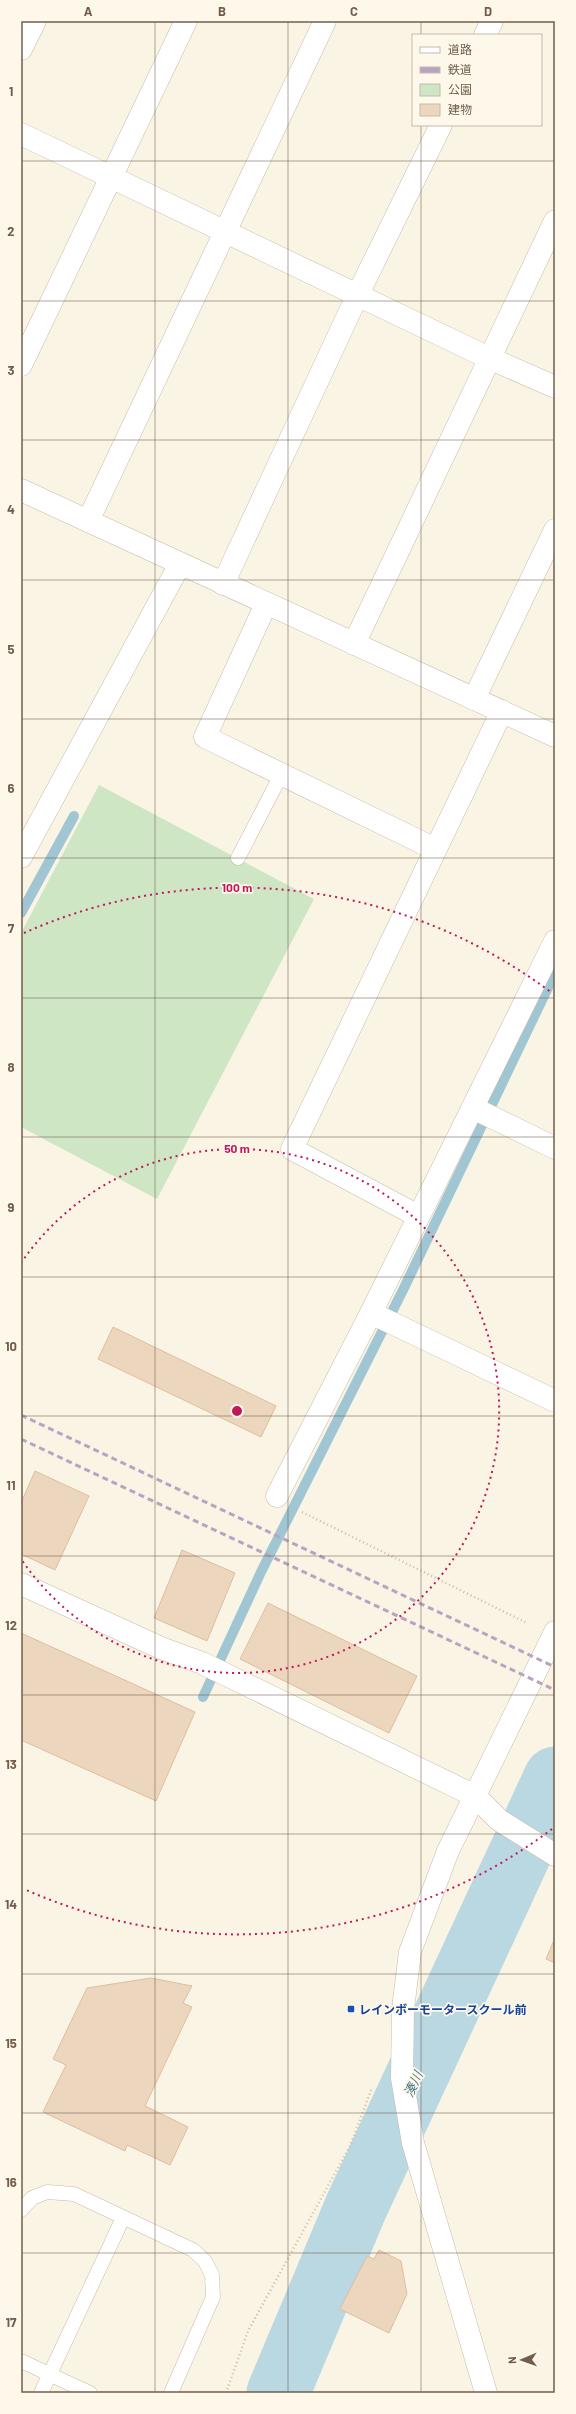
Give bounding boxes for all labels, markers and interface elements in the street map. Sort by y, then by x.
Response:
text: A [84,3,93,19]
text: B [218,3,226,19]
text: C [350,3,358,19]
text: D [484,3,492,19]
legend [412,34,542,126]
text: 道路 [448,42,472,56]
text: 鉄道 [448,62,472,76]
text: 公園 [448,82,472,96]
text: 1 [9,83,13,99]
text: 建物 [448,102,472,116]
text: 2 [7,223,15,239]
text: 3 [7,362,15,378]
text: 4 [7,501,15,517]
text: 5 [7,641,15,657]
text: 6 [8,780,15,796]
text: 100 m [222,880,252,894]
text: 7 [8,920,15,936]
text: 8 [7,1059,15,1075]
text: 50 m [224,1141,250,1155]
text: 9 [8,1199,15,1215]
text: 10 [5,1338,17,1354]
centre of rings [230,1404,244,1418]
text: 11 [6,1477,16,1493]
text: 12 [5,1617,17,1633]
text: 13 [5,1756,17,1772]
text: 14 [5,1896,17,1912]
place label: レインボーモータースクール前 [359,2002,526,2016]
marker: レインボーモータースクール前 [346,2004,356,2014]
text: 15 [5,2035,17,2051]
water label: 湊川 [400,2067,427,2099]
text: 16 [5,2174,17,2190]
text: 17 [5,2314,17,2330]
north arrow [502,2340,542,2380]
text: N [505,2356,518,2364]

